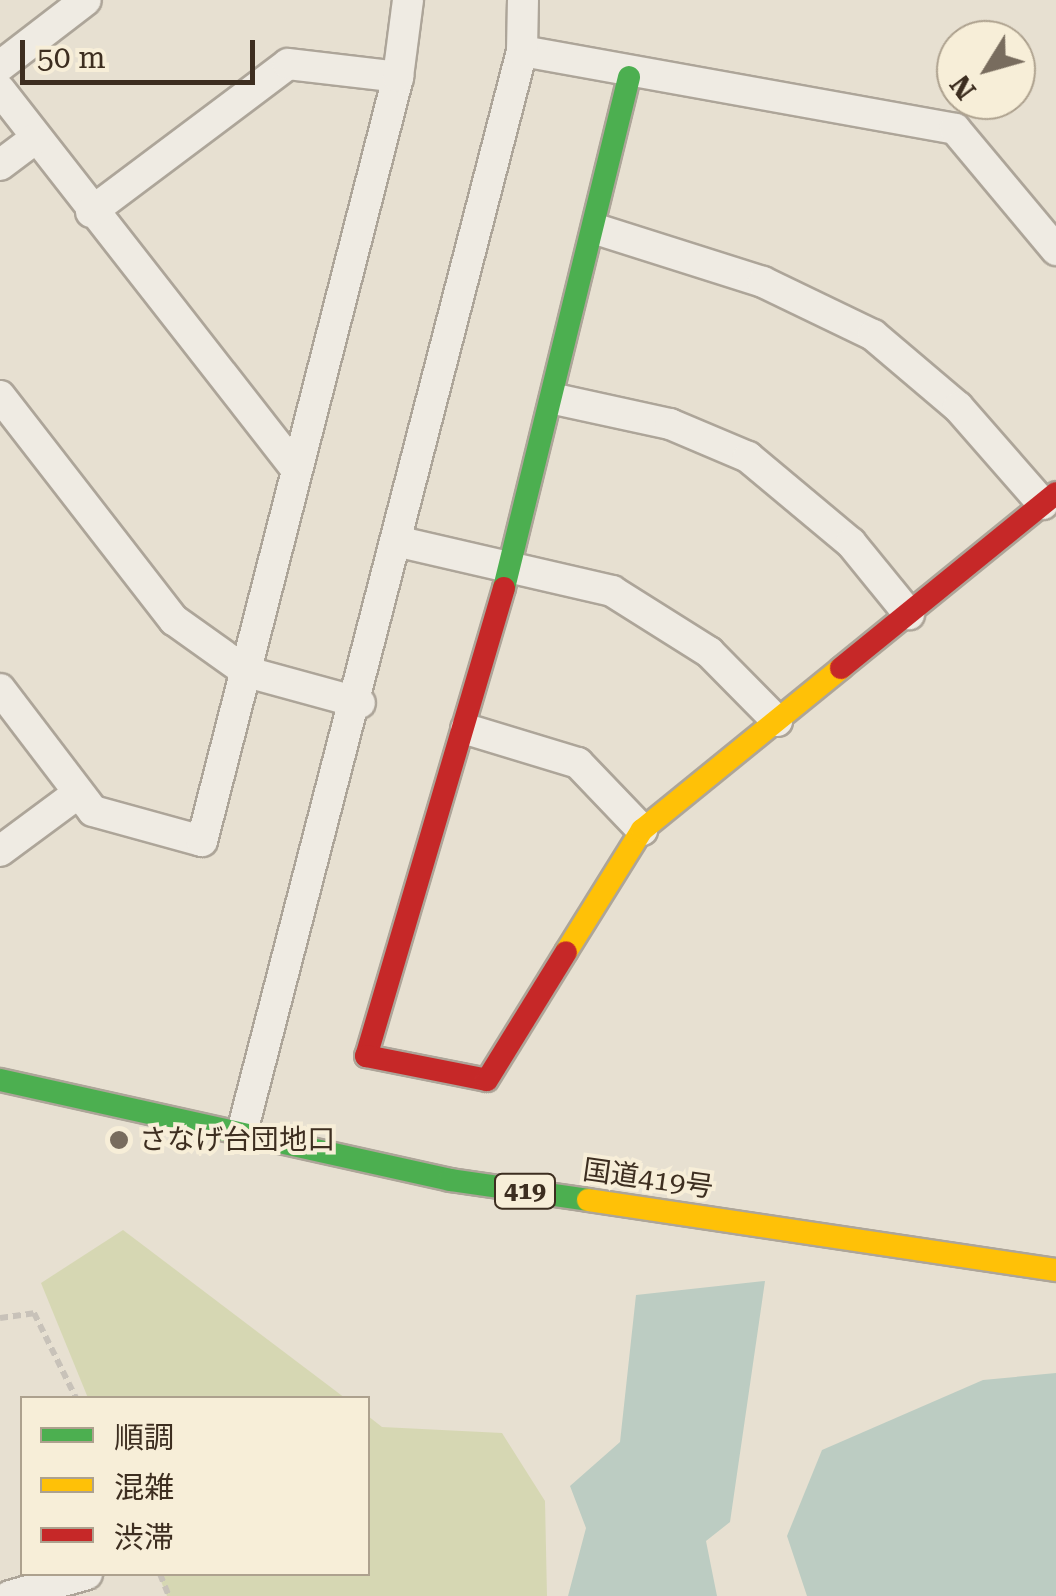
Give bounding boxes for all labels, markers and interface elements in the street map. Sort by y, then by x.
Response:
scale bar [25,20,260,82]
north arrow [936,20,1036,120]
text: 50 m [37,40,106,75]
text: N [944,69,983,106]
place label: さなげ台団地口 [139,1123,335,1157]
marker: さなげ台団地口 [108,1129,130,1151]
street label: 国道419号 [581,1153,715,1205]
road number: 419 [492,1171,558,1211]
legend [20,1396,370,1576]
text: 順調 [114,1420,174,1455]
text: 混雑 [114,1470,174,1505]
text: 渋滞 [114,1520,174,1555]

